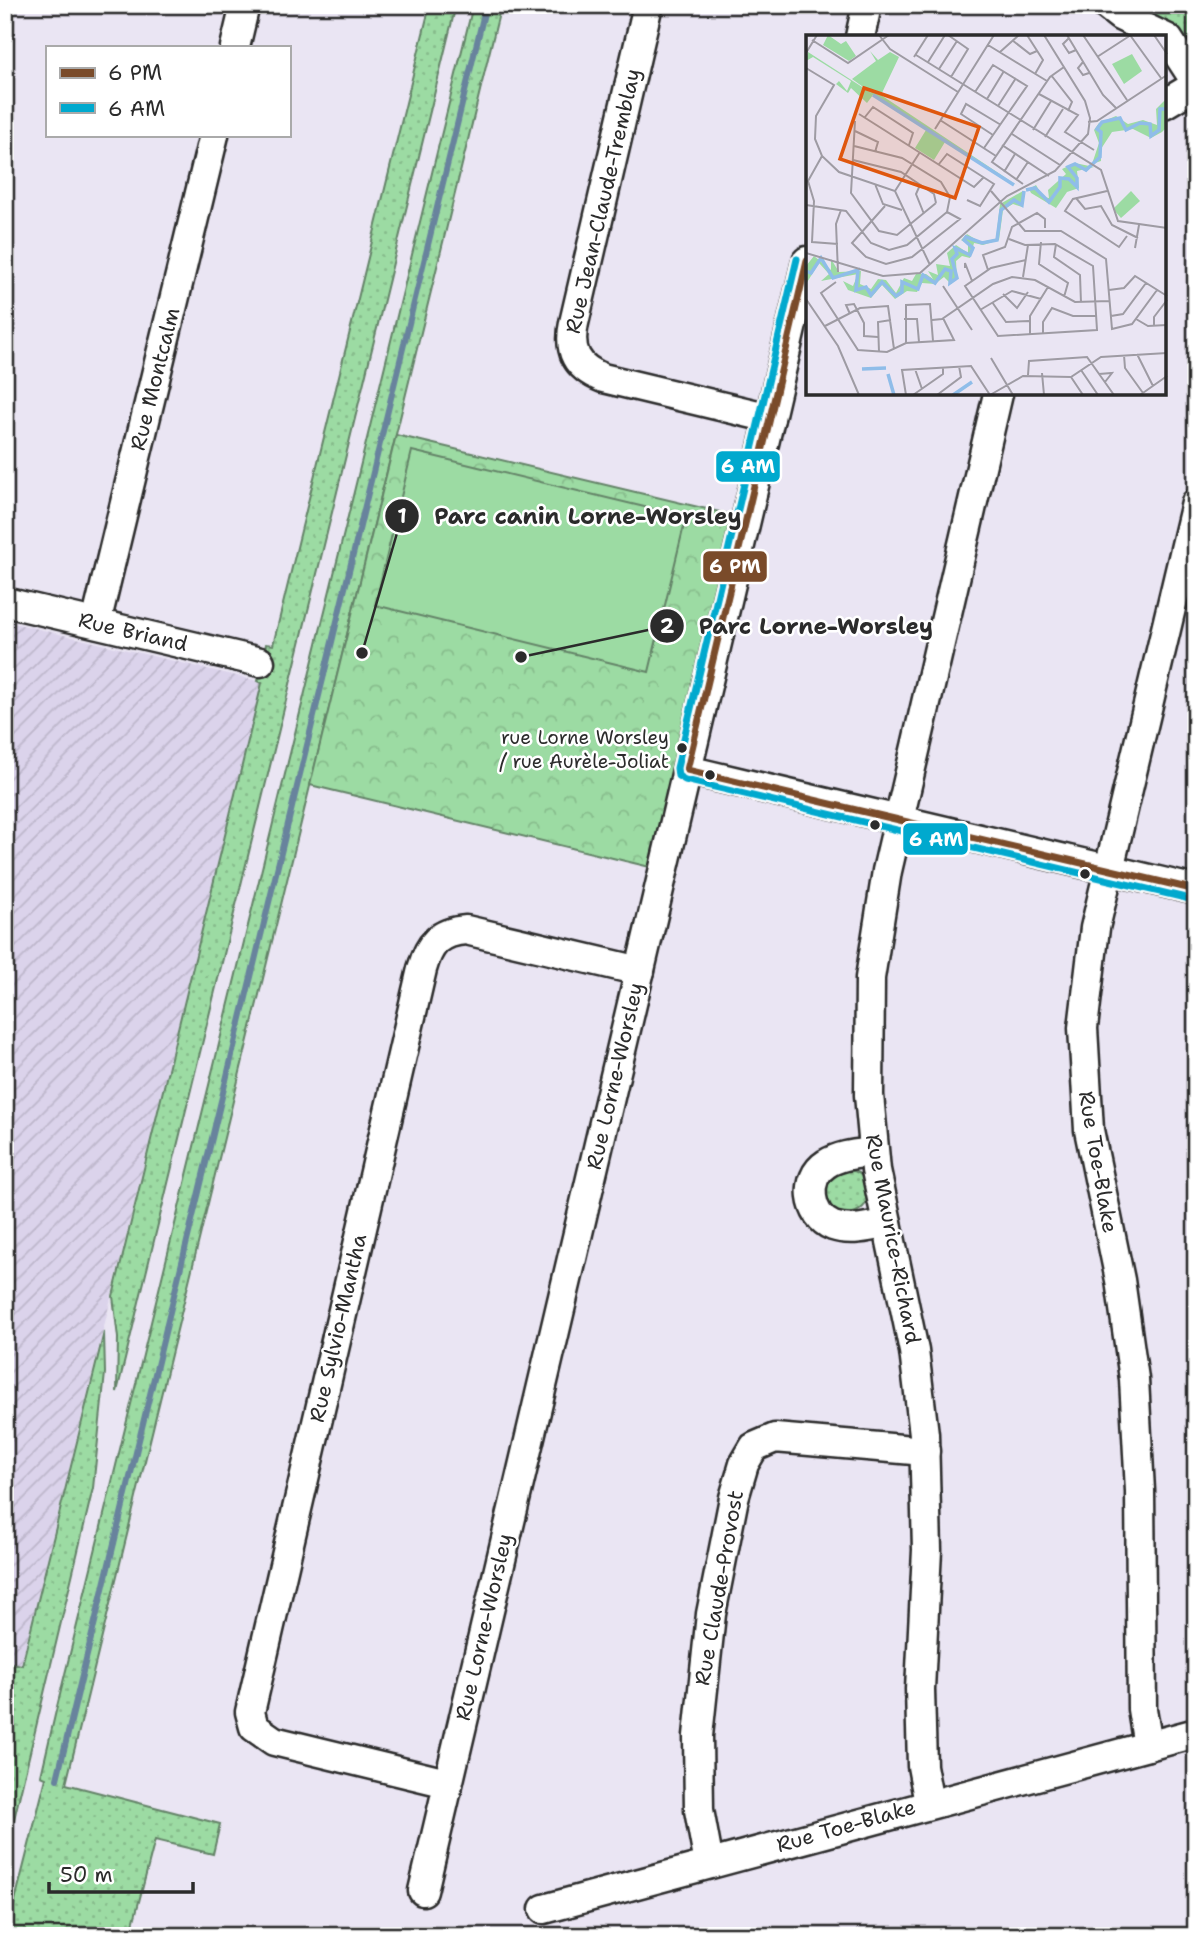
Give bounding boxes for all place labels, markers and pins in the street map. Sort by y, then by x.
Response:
callout: Parc canin Lorne-Worsley [385,494,755,538]
callout: Parc Lorne-Worsley [650,604,947,648]
place label: rue Lorne Worsley / rue Aurèle-Joliat [499,725,669,774]
marker: rue Lorne Worsley / rue Aurèle-Joliat [675,741,689,755]
unlabelled marker [703,768,717,782]
unlabelled marker [868,818,882,832]
unlabelled marker [1078,867,1092,881]

